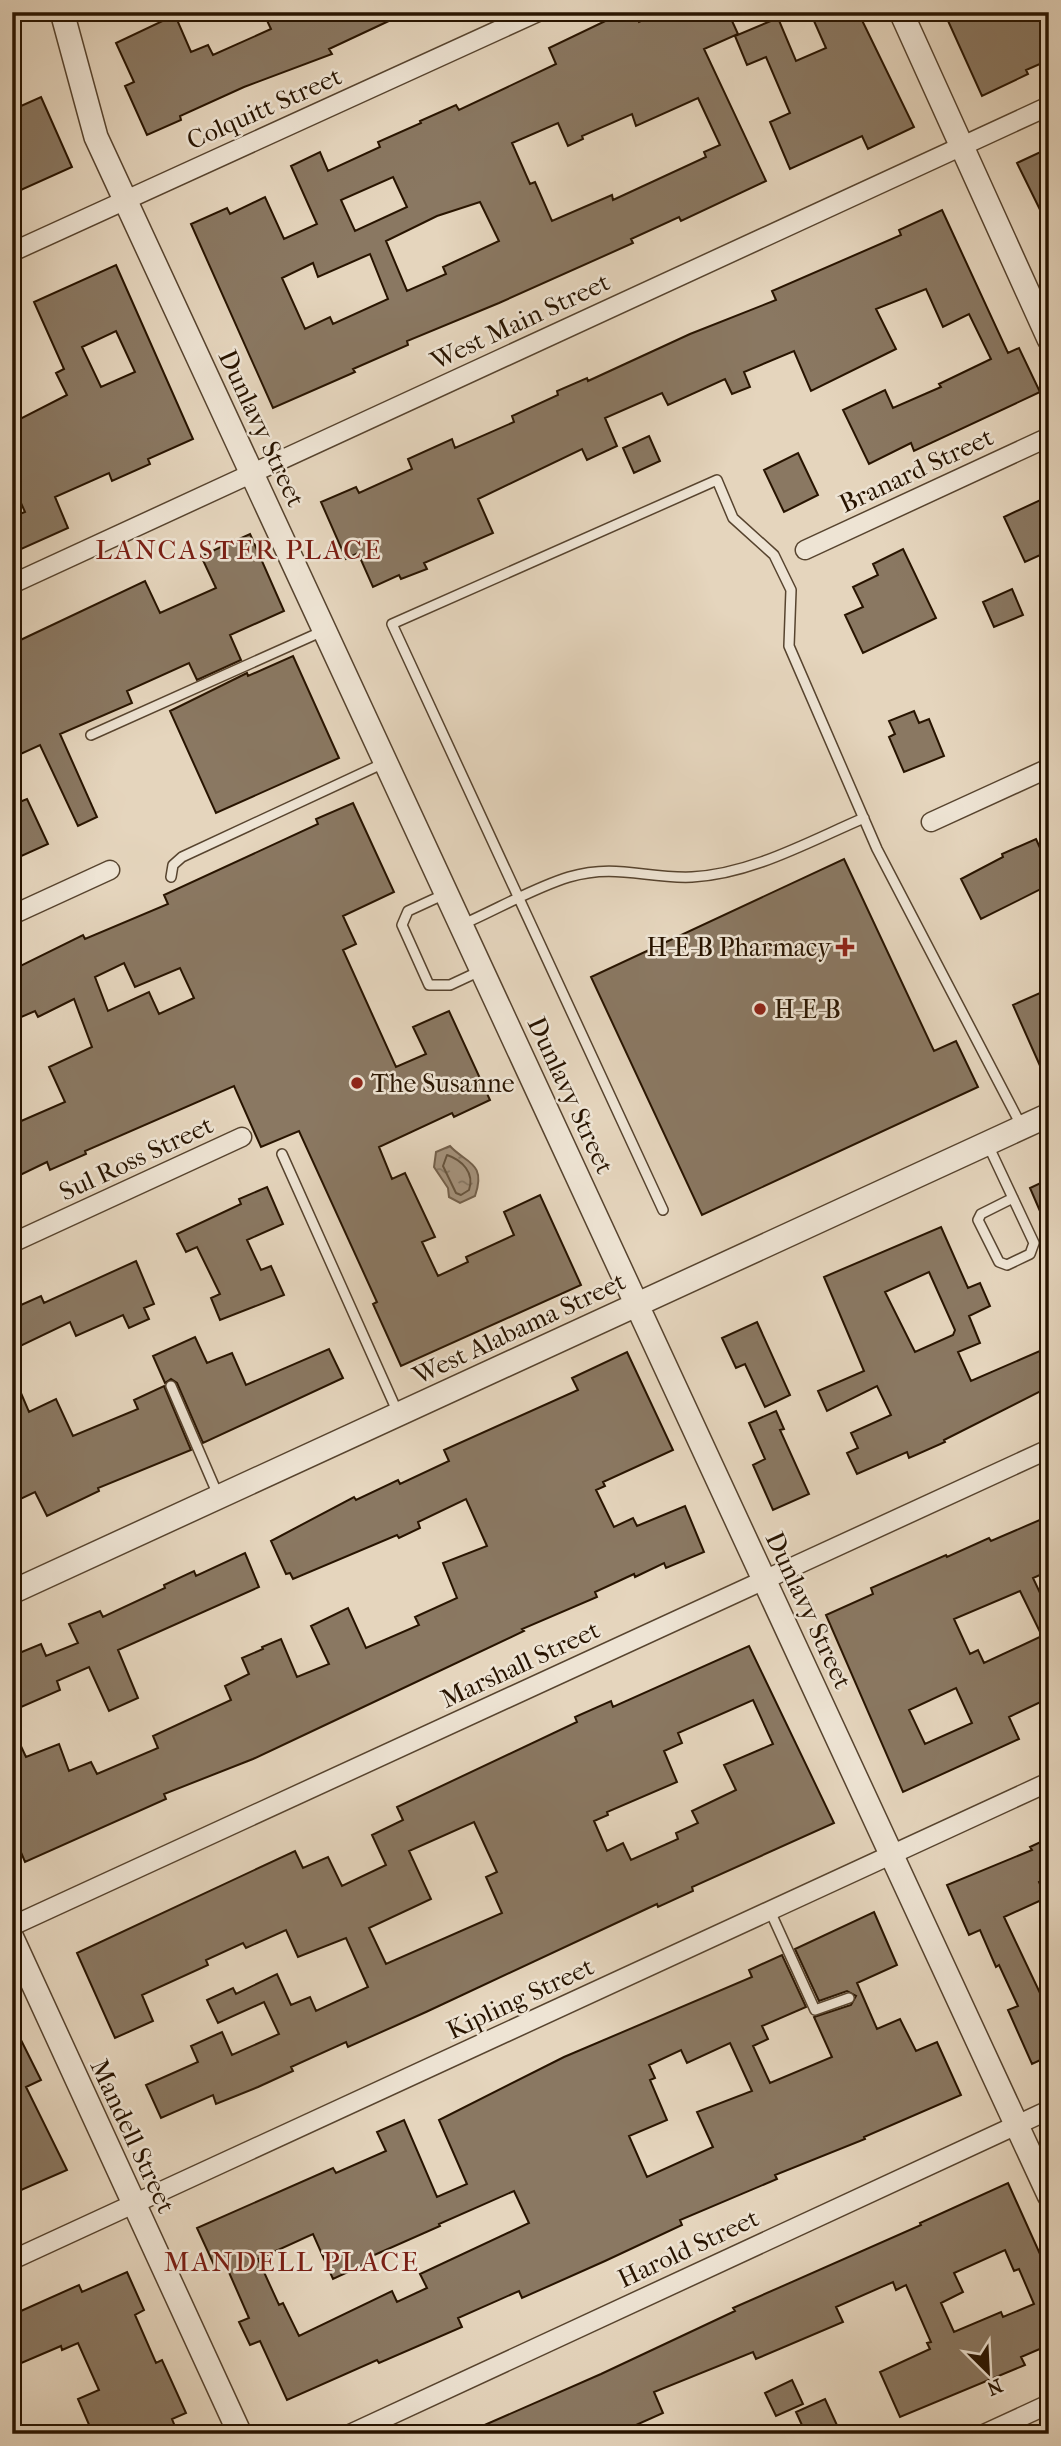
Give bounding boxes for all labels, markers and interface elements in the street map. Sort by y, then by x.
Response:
street label: Colquitt Street [182,60,347,156]
street label: West Main Street [425,266,615,377]
street label: Dunlavy Street [212,345,312,512]
street label: Branard Street [834,421,999,520]
district label: LANCASTER PLACE [95,533,383,566]
place label: H-E-B Pharmacy [646,932,832,963]
marker: H-E-B Pharmacy [837,939,853,955]
place label: H-E-B [774,994,841,1025]
marker: H-E-B [752,1001,768,1017]
street label: Dunlavy Street [521,1012,621,1179]
place label: The Susanne [371,1068,515,1099]
marker: The Susanne [349,1075,365,1091]
street label: Sul Ross Street [54,1109,219,1208]
street label: West Alabama Street [407,1265,631,1392]
street label: Dunlavy Street [759,1527,859,1694]
street label: Marshall Street [436,1614,605,1715]
street label: Kipling Street [442,1951,599,2046]
street label: Mandell Street [83,2054,182,2219]
street label: Harold Street [613,2202,764,2295]
district label: MANDELL PLACE [164,2245,420,2278]
north arrow [953,2338,1023,2408]
text: N [983,2374,1006,2400]

